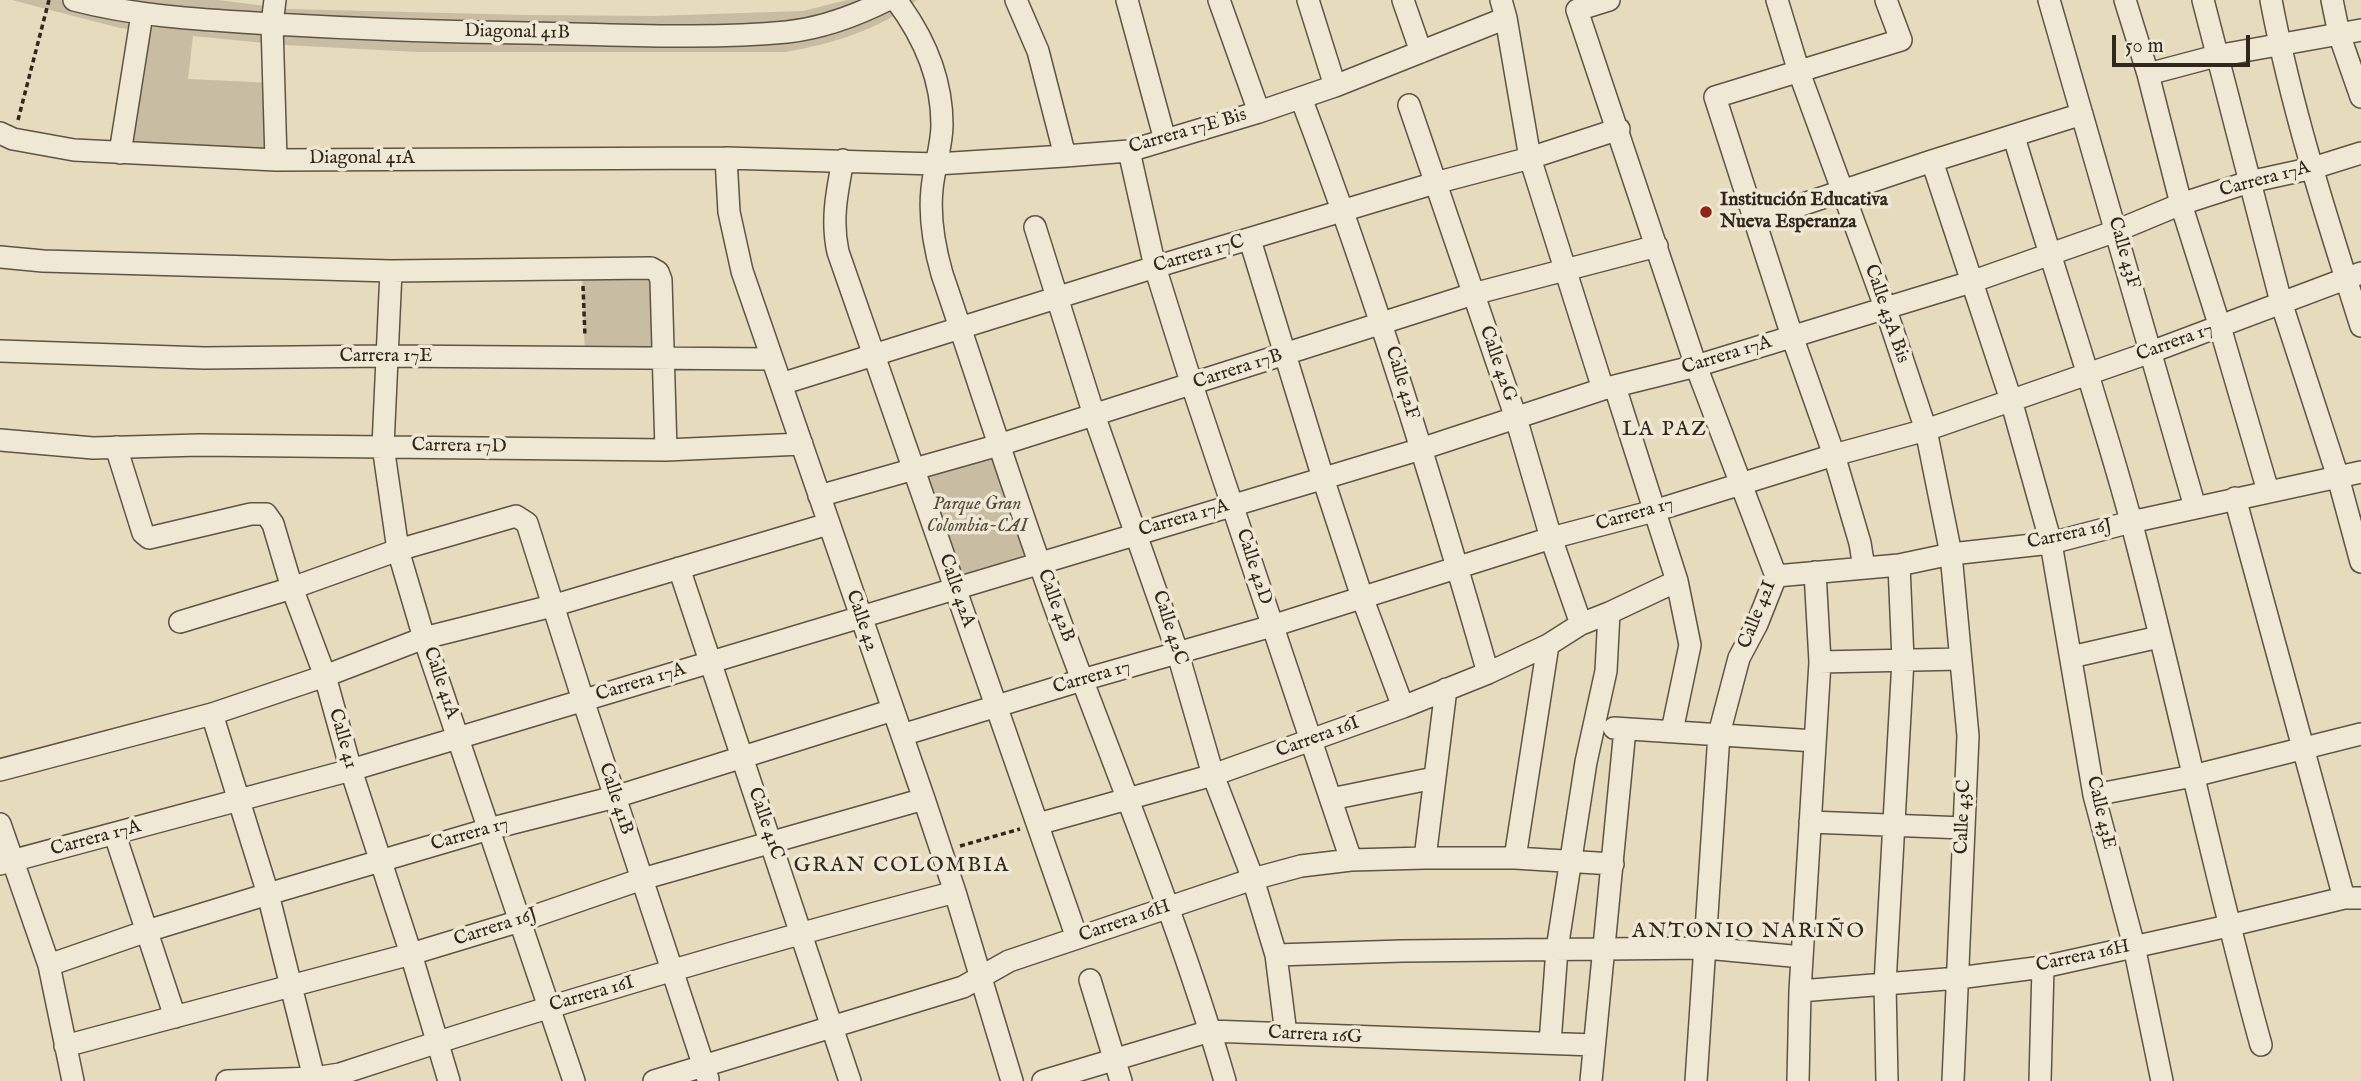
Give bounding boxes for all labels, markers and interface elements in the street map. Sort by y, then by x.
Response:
street label: Diagonal 41B [464,21,570,45]
scale bar [2116,21,2254,65]
text: 50 m [2125,33,2164,60]
street label: Carrera 17E Bis [1127,104,1249,160]
street label: Diagonal 41A [309,148,415,170]
street label: Carrera 17A [2217,157,2313,203]
place label: Institución Educativa Nueva Esperanza [1720,190,1888,234]
marker: Institución Educativa Nueva Esperanza [1698,204,1714,220]
street label: Calle 43F [2102,215,2144,291]
street label: Carrera 17C [1151,231,1247,279]
street label: Calle 43A Bis [1859,262,1913,366]
street label: Carrera 17 [2134,319,2216,367]
street label: Calle 42G [1473,323,1521,405]
street label: Carrera 17A [1679,332,1775,380]
street label: Calle 42F [1379,344,1423,422]
street label: Carrera 17B [1191,345,1285,395]
street label: Carrera 17E [340,346,432,368]
district label: LA PAZ [1623,418,1707,444]
street label: Carrera 17D [411,435,507,459]
street label: Carrera 17 [1594,493,1676,537]
park label: Parque Gran Colombia-CAI [927,494,1027,538]
street label: Carrera 17A [1136,495,1232,543]
street label: Carrera 16J [2025,515,2115,555]
street label: Calle 42D [1230,526,1276,608]
street label: Calle 42A [933,551,979,631]
street label: Calle 42B [1031,566,1079,646]
street label: Calle 42I [1734,578,1782,652]
street label: Calle 42 [840,587,882,655]
street label: Calle 42C [1146,588,1192,668]
street label: Calle 41A [417,644,463,722]
street label: Carrera 17 [1051,656,1133,700]
street label: Carrera 17A [593,659,689,707]
street label: Calle 41 [323,706,361,772]
street label: Carrera 16I [1273,712,1363,764]
street label: Calle 41B [593,760,637,838]
street label: Calle 43E [2081,774,2119,852]
street label: Calle 43C [1951,779,1977,855]
street label: Calle 41C [742,785,788,863]
street label: Carrera 17 [429,813,511,857]
street label: Carrera 17A [48,816,144,862]
district label: GRAN COLOMBIA [795,854,1009,880]
street label: Carrera 16H [1076,896,1174,948]
street label: Carrera 16J [451,904,541,952]
district label: ANTONIO NARIÑO [1634,920,1864,946]
street label: Carrera 16H [2034,936,2132,978]
street label: Carrera 16I [547,972,637,1018]
street label: Carrera 16G [1267,1022,1363,1050]

